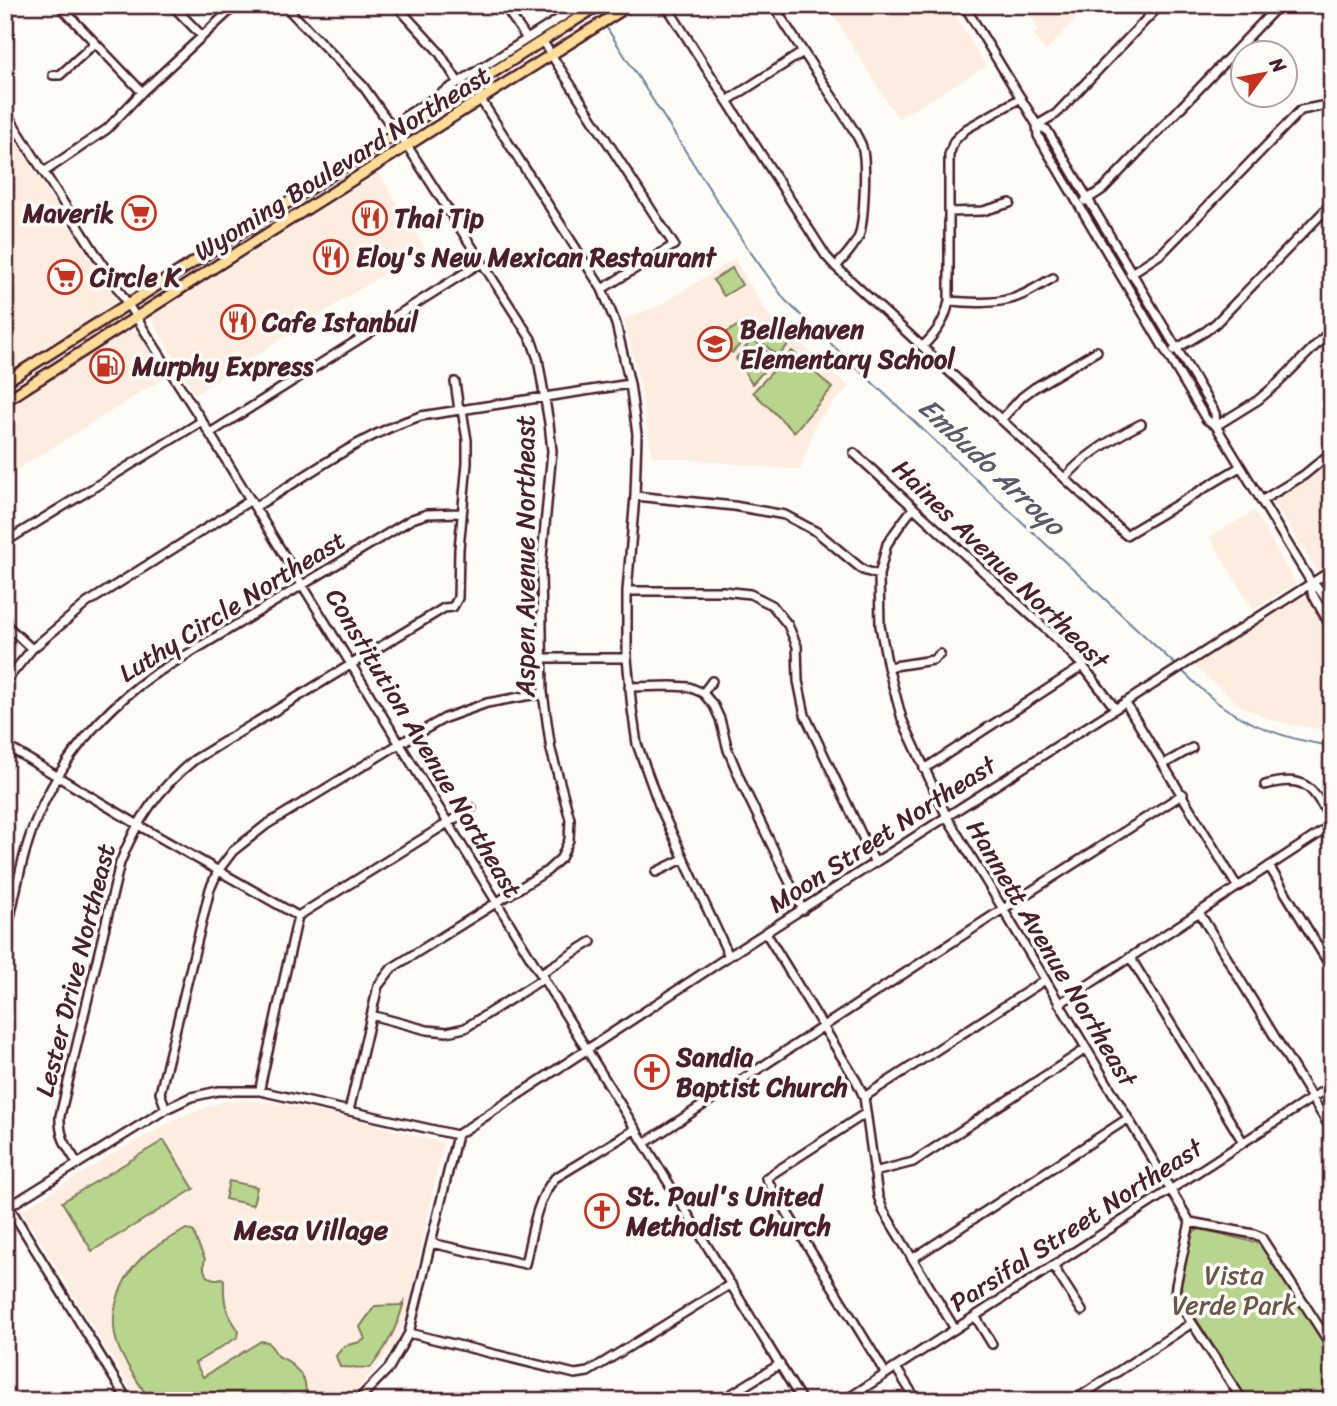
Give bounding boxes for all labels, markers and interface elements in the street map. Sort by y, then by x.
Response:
north arrow [1228,38,1298,108]
text: N [1260,50,1296,80]
street label: Wyoming Boulevard Northeast [184,52,500,274]
place label: Maverik [22,190,114,236]
supermarket icon: Maverik [120,194,158,232]
place label: Thai Tip [394,195,484,241]
restaurant icon: Thai Tip [351,199,389,237]
place label: Eloy's New Mexican Restaurant [356,234,717,280]
restaurant icon: Eloy's New Mexican Restaurant [312,238,350,276]
place label: Circle K [89,254,183,300]
supermarket icon: Circle K [46,258,84,296]
place label: Cafe Istanbul [261,299,420,345]
restaurant icon: Cafe Istanbul [219,303,257,341]
place label: Bellehaven Elementary School [740,306,956,382]
school or university icon: Bellehaven Elementary School [696,325,734,363]
place label: Murphy Express [131,343,315,389]
fuel station icon: Murphy Express [88,347,126,385]
water label: Embudo Arroyo [907,385,1079,550]
street label: Aspen Avenue Northeast [502,415,548,698]
street label: Haines Avenue Northeast [881,447,1122,682]
street label: Luthy Circle Northeast [109,517,355,695]
street label: Constitution Avenue Northeast [313,579,535,907]
street label: Moon Street Northeast [758,742,1007,925]
street label: Hannett Avenue Northeast [954,810,1151,1097]
street label: Lester Drive Northeast [21,838,129,1102]
place label: Sandia Baptist Church [675,1034,848,1110]
church icon: Sandia Baptist Church [633,1053,671,1091]
street label: Parsifal Street Northeast [940,1125,1213,1325]
place label: St. Paul's United Methodist Church [625,1173,831,1249]
church icon: St. Paul's United Methodist Church [583,1192,621,1230]
district label: Mesa Village [233,1205,389,1254]
park label: Vista Verde Park [1172,1252,1296,1328]

